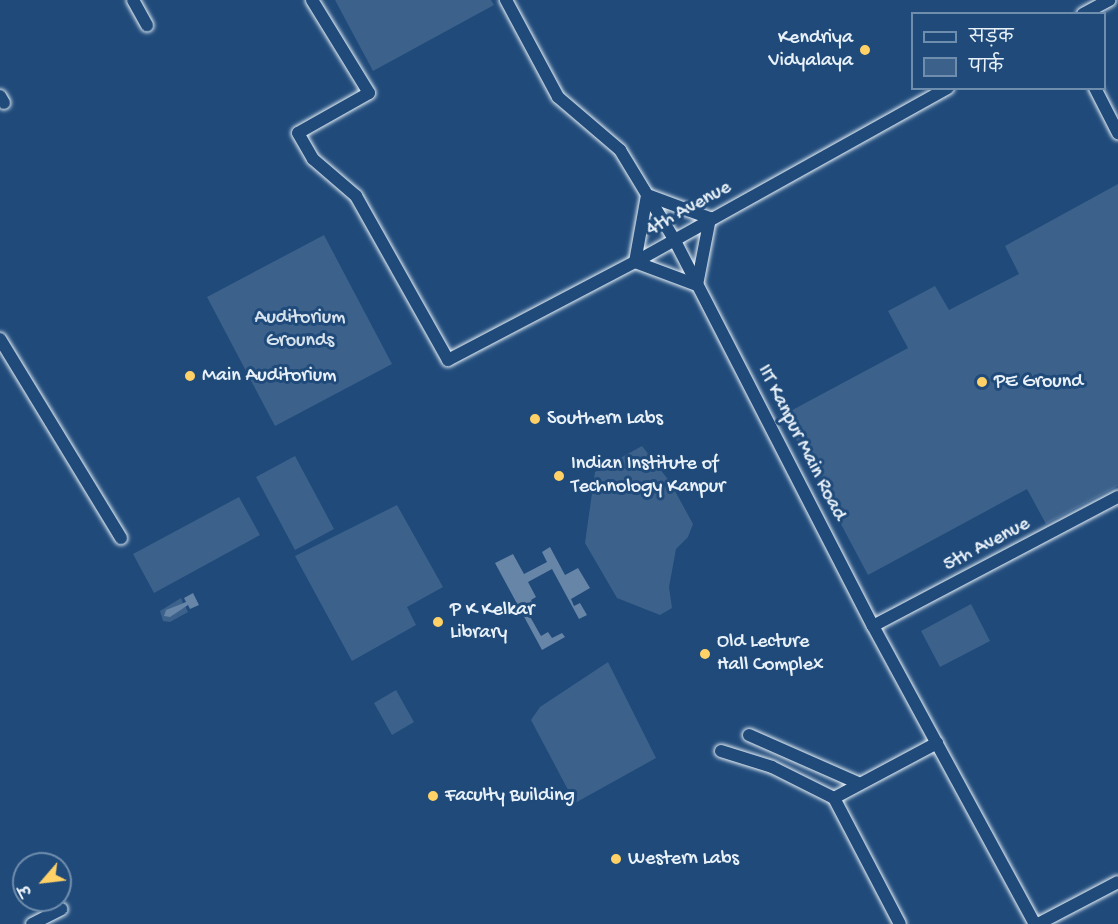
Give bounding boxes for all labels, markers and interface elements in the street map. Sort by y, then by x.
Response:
legend [911,12,1106,90]
place label: Kendriya Vidyalaya [768,27,853,74]
text: सड़क [969,28,1013,49]
marker: Kendriya Vidyalaya [858,43,872,57]
text: पार्क [969,58,1003,79]
street label: 4th Avenue [642,176,736,242]
park label: Auditorium Grounds [255,307,345,354]
street label: IIT Kanpur Main Road [751,361,851,525]
place label: Main Auditorium [202,364,336,388]
marker: Main Auditorium [183,369,197,383]
place label: PE Ground [994,370,1083,394]
marker: PE Ground [975,375,989,389]
place label: Southern Labs [547,407,663,431]
marker: Southern Labs [528,412,542,426]
place label: Indian Institute of Technology Kanpur [571,452,725,499]
marker: Indian Institute of Technology Kanpur [552,469,566,483]
street label: 5th Avenue [940,512,1034,578]
place label: P K Kelkar Library [450,598,534,645]
marker: P K Kelkar Library [431,615,445,629]
place label: Old Lecture Hall Complex [717,630,824,677]
marker: Old Lecture Hall Complex [698,647,712,661]
place label: Faculty Building [445,784,575,808]
marker: Faculty Building [426,789,440,803]
place label: Western Labs [628,847,739,871]
north arrow [12,852,72,912]
marker: Western Labs [609,852,623,866]
text: उ [17,881,38,899]

